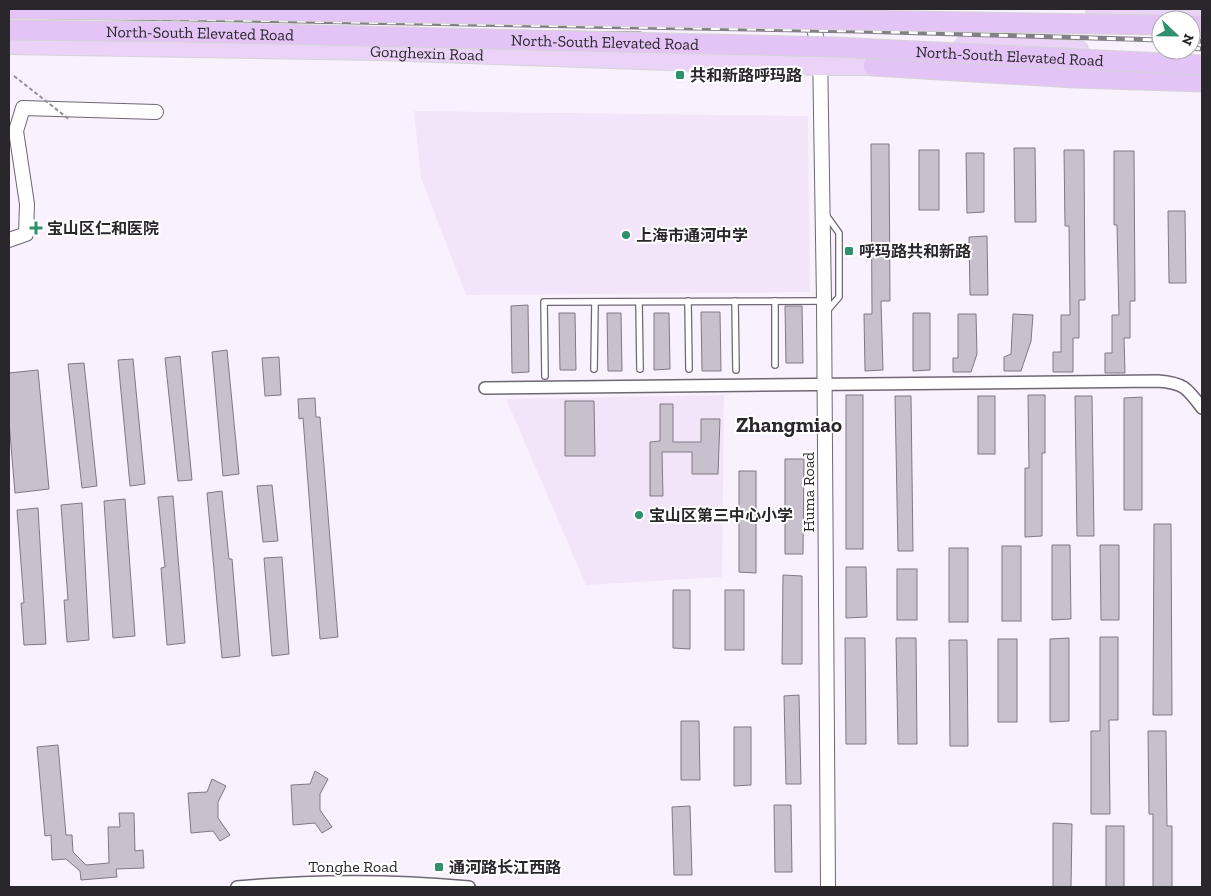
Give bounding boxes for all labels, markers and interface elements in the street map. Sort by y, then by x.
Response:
north arrow [1151,10,1201,60]
street label: North-South Elevated Road [106,22,294,45]
street label: North-South Elevated Road [511,31,699,54]
text: N [1178,32,1197,48]
street label: Gonghexin Road [370,42,484,65]
street label: North-South Elevated Road [915,42,1104,70]
place label: 共和新路呼玛路 [690,66,802,85]
marker: 共和新路呼玛路 [674,69,686,81]
place label: 宝山区仁和医院 [47,219,159,238]
marker: 宝山区仁和医院 [29,221,43,235]
place label: 上海市通河中学 [636,226,748,245]
marker: 上海市通河中学 [620,229,632,241]
place label: 呼玛路共和新路 [859,242,971,261]
marker: 呼玛路共和新路 [843,245,855,257]
district label: Zhangmiao [736,412,842,437]
street label: Huma Road [799,452,818,532]
place label: 宝山区第三中心小学 [649,506,793,525]
marker: 宝山区第三中心小学 [633,509,645,521]
street label: Tonghe Road [308,857,398,876]
place label: 通河路长江西路 [449,858,561,877]
marker: 通河路长江西路 [433,861,445,873]

